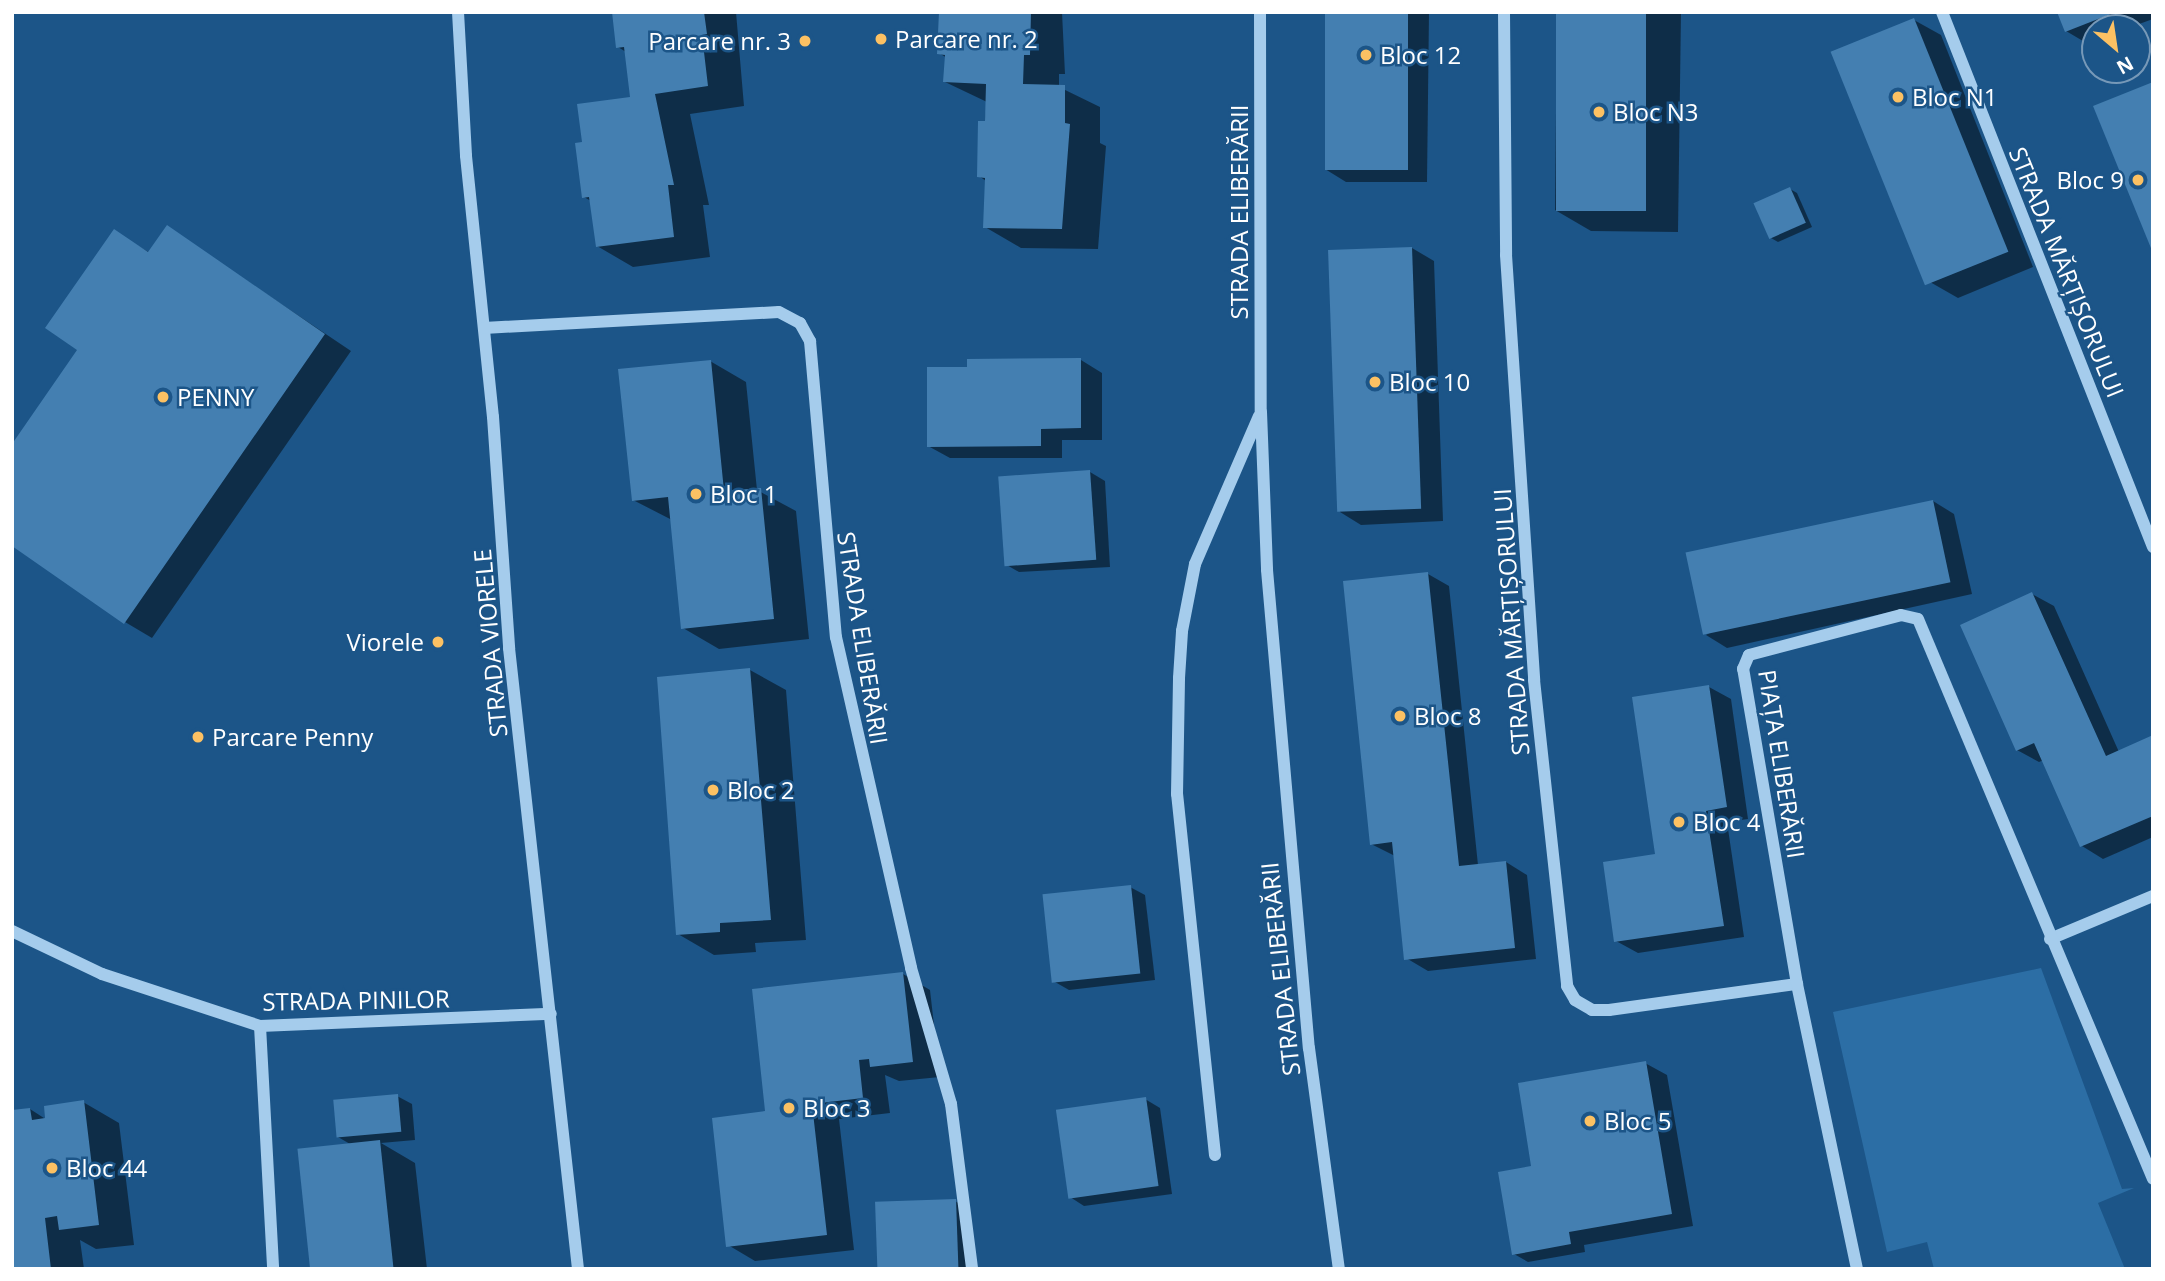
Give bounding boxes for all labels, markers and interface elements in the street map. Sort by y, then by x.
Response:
north arrow [2081,14,2151,84]
place label: Parcare nr. 2 [895,25,1038,53]
place label: Parcare nr. 3 [648,27,791,55]
marker: Parcare nr. 2 [873,31,889,47]
marker: Parcare nr. 3 [797,33,813,49]
place label: Bloc 12 [1380,41,1461,69]
marker: Bloc 12 [1358,47,1374,63]
text: N [2112,50,2138,81]
place label: Bloc N1 [1912,83,1998,111]
marker: Bloc N1 [1890,89,1906,105]
place label: Bloc N3 [1613,98,1699,126]
marker: Bloc N3 [1591,104,1607,120]
street label: STRADA ELIBERĂRII [1225,105,1253,319]
street label: STRADA MĂRȚIȘORULUI [2004,143,2130,401]
place label: Bloc 9 [2057,166,2124,194]
marker: Bloc 9 [2130,172,2146,188]
place label: Bloc 10 [1389,368,1470,396]
marker: Bloc 10 [1367,374,1383,390]
place label: PENNY [177,383,254,411]
marker: PENNY [155,389,171,405]
place label: Bloc 1 [710,480,777,508]
marker: Bloc 1 [688,486,704,502]
street label: STRADA MĂRȚIȘORULUI [1487,488,1535,756]
street label: STRADA ELIBERĂRII [832,530,894,746]
street label: STRADA VIORELE [467,548,513,738]
place label: Viorele [346,628,424,656]
marker: Viorele [430,634,446,650]
street label: PIAȚA ELIBERĂRII [1753,668,1811,860]
place label: Bloc 8 [1414,702,1481,730]
marker: Bloc 8 [1392,708,1408,724]
place label: Parcare Penny [212,723,373,751]
marker: Parcare Penny [190,729,206,745]
place label: Bloc 2 [727,776,794,804]
marker: Bloc 2 [705,782,721,798]
place label: Bloc 4 [1693,808,1760,836]
marker: Bloc 4 [1671,814,1687,830]
street label: STRADA ELIBERĂRII [1254,861,1306,1077]
street label: STRADA PINILOR [262,984,450,1016]
place label: Bloc 3 [803,1094,870,1122]
marker: Bloc 3 [781,1100,797,1116]
place label: Bloc 5 [1604,1107,1671,1135]
marker: Bloc 5 [1582,1113,1598,1129]
place label: Bloc 44 [66,1154,147,1182]
marker: Bloc 44 [44,1160,60,1176]

